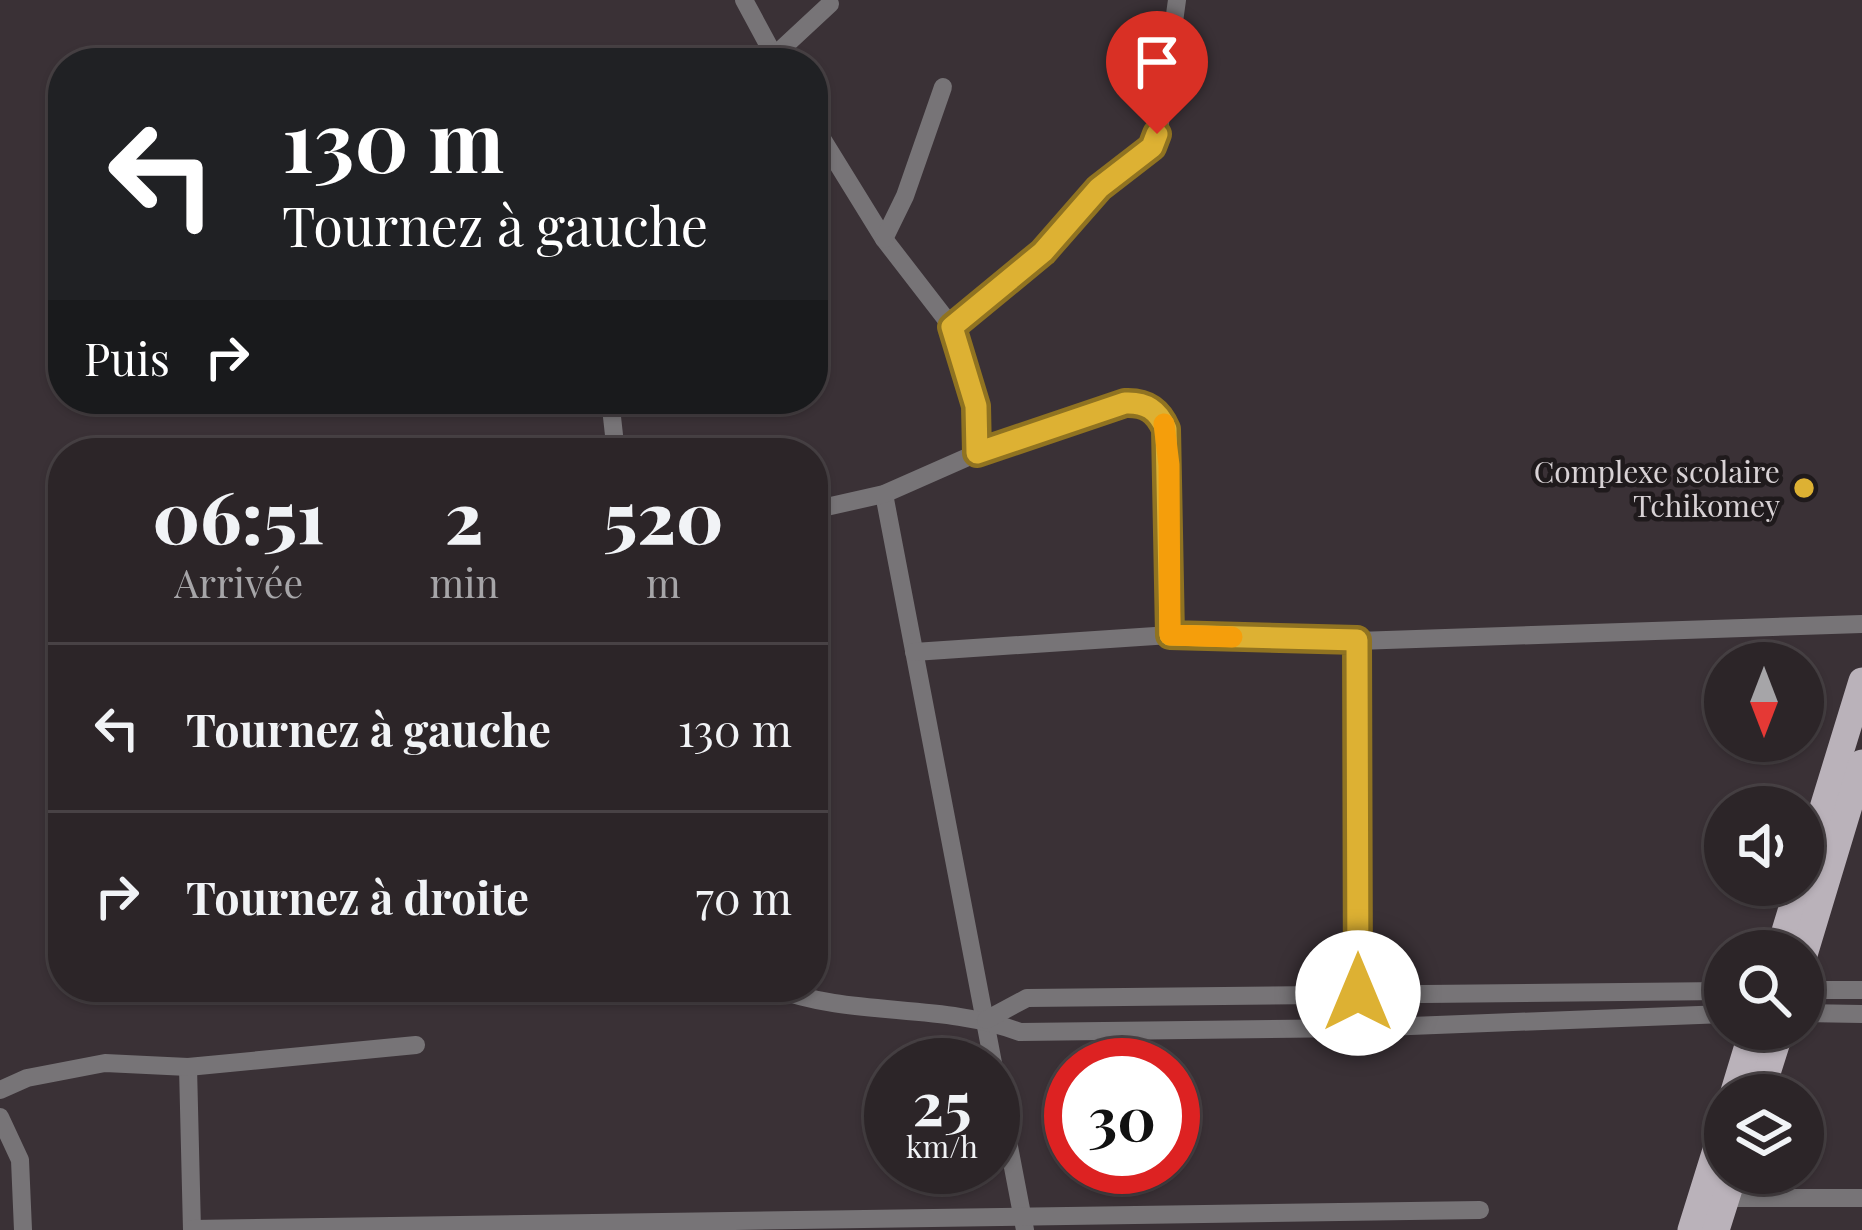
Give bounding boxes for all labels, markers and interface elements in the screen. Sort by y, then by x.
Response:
pin [1106,11,1208,134]
icon: arrive [1124,29,1190,95]
text: 130 m [282,82,504,194]
icon: left [84,96,240,252]
text: Tournez à gauche [282,189,708,261]
icon: right [194,324,260,390]
text: Puis [84,327,170,387]
place label: Complexe scolaire Tchikomey [1534,451,1780,525]
text: 06:51 [152,466,325,562]
text: 2 [445,466,483,562]
text: 520 [603,466,724,562]
marker: Complexe scolaire Tchikomey [1791,475,1817,501]
text: Arrivée [174,556,303,608]
text: min [429,556,499,608]
text: m [646,556,681,608]
north arrow [1704,642,1824,762]
map controls [1704,642,1824,1194]
icon: left [84,695,150,761]
text: Tournez à gauche [186,698,551,758]
text: 130 m [678,698,792,758]
button: sound [1704,786,1824,906]
icon: right [84,863,150,929]
text: Tournez à droite [186,866,529,926]
text: 70 m [696,866,792,926]
position arrow [1295,930,1421,1056]
button: search [1704,930,1824,1050]
speed limit sign: 30 [1044,1038,1200,1194]
text: 25 [913,1061,971,1141]
button: layers [1704,1074,1824,1194]
text: km/h [906,1126,978,1166]

